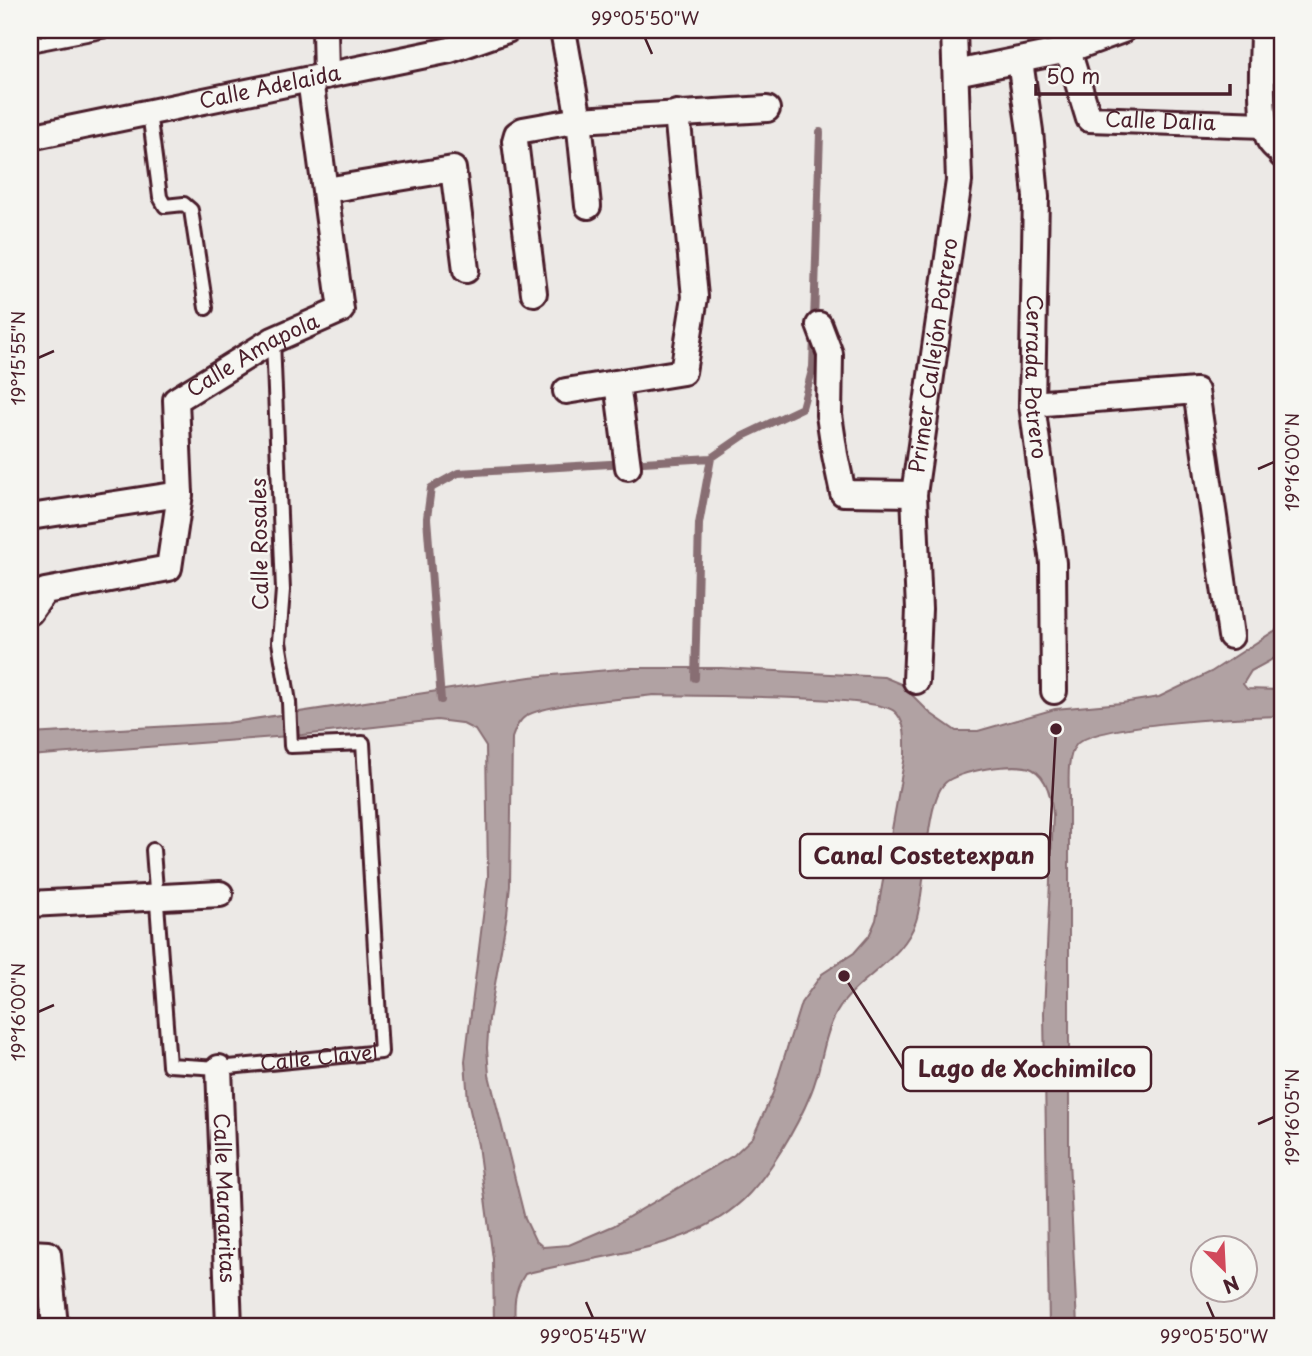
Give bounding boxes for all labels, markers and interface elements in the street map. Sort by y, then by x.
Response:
text: 99°05'50"W [591,4,700,31]
scale bar [1036,52,1230,96]
street label: Calle Adelaida [196,55,344,116]
text: 50 m [1046,59,1100,91]
street label: Calle Dalia [1104,102,1217,137]
street label: Primer Callejón Potrero [899,236,965,475]
street label: Cerrada Potrero [1018,294,1057,461]
street label: Calle Amapola [179,304,324,404]
text: 19°15'55"N [4,311,31,405]
text: 19°16'00"N [1278,413,1305,511]
street label: Calle Rosales [241,478,275,610]
callout: Canal Costetexpan [800,834,1049,878]
text: Canal Costetexpan [813,837,1035,872]
text: 19°16'00"N [4,963,31,1061]
street label: Calle Clavel [258,1034,379,1078]
callout: Lago de Xochimilco [903,1047,1151,1091]
text: Lago de Xochimilco [918,1050,1136,1085]
text: 19°16'05"N [1278,1068,1305,1166]
street label: Calle Margaritas [207,1112,245,1283]
north arrow [1190,1234,1260,1304]
text: N [1219,1270,1244,1301]
text: 99°05'45"W [540,1322,647,1349]
text: 99°05'50"W [1160,1322,1269,1349]

